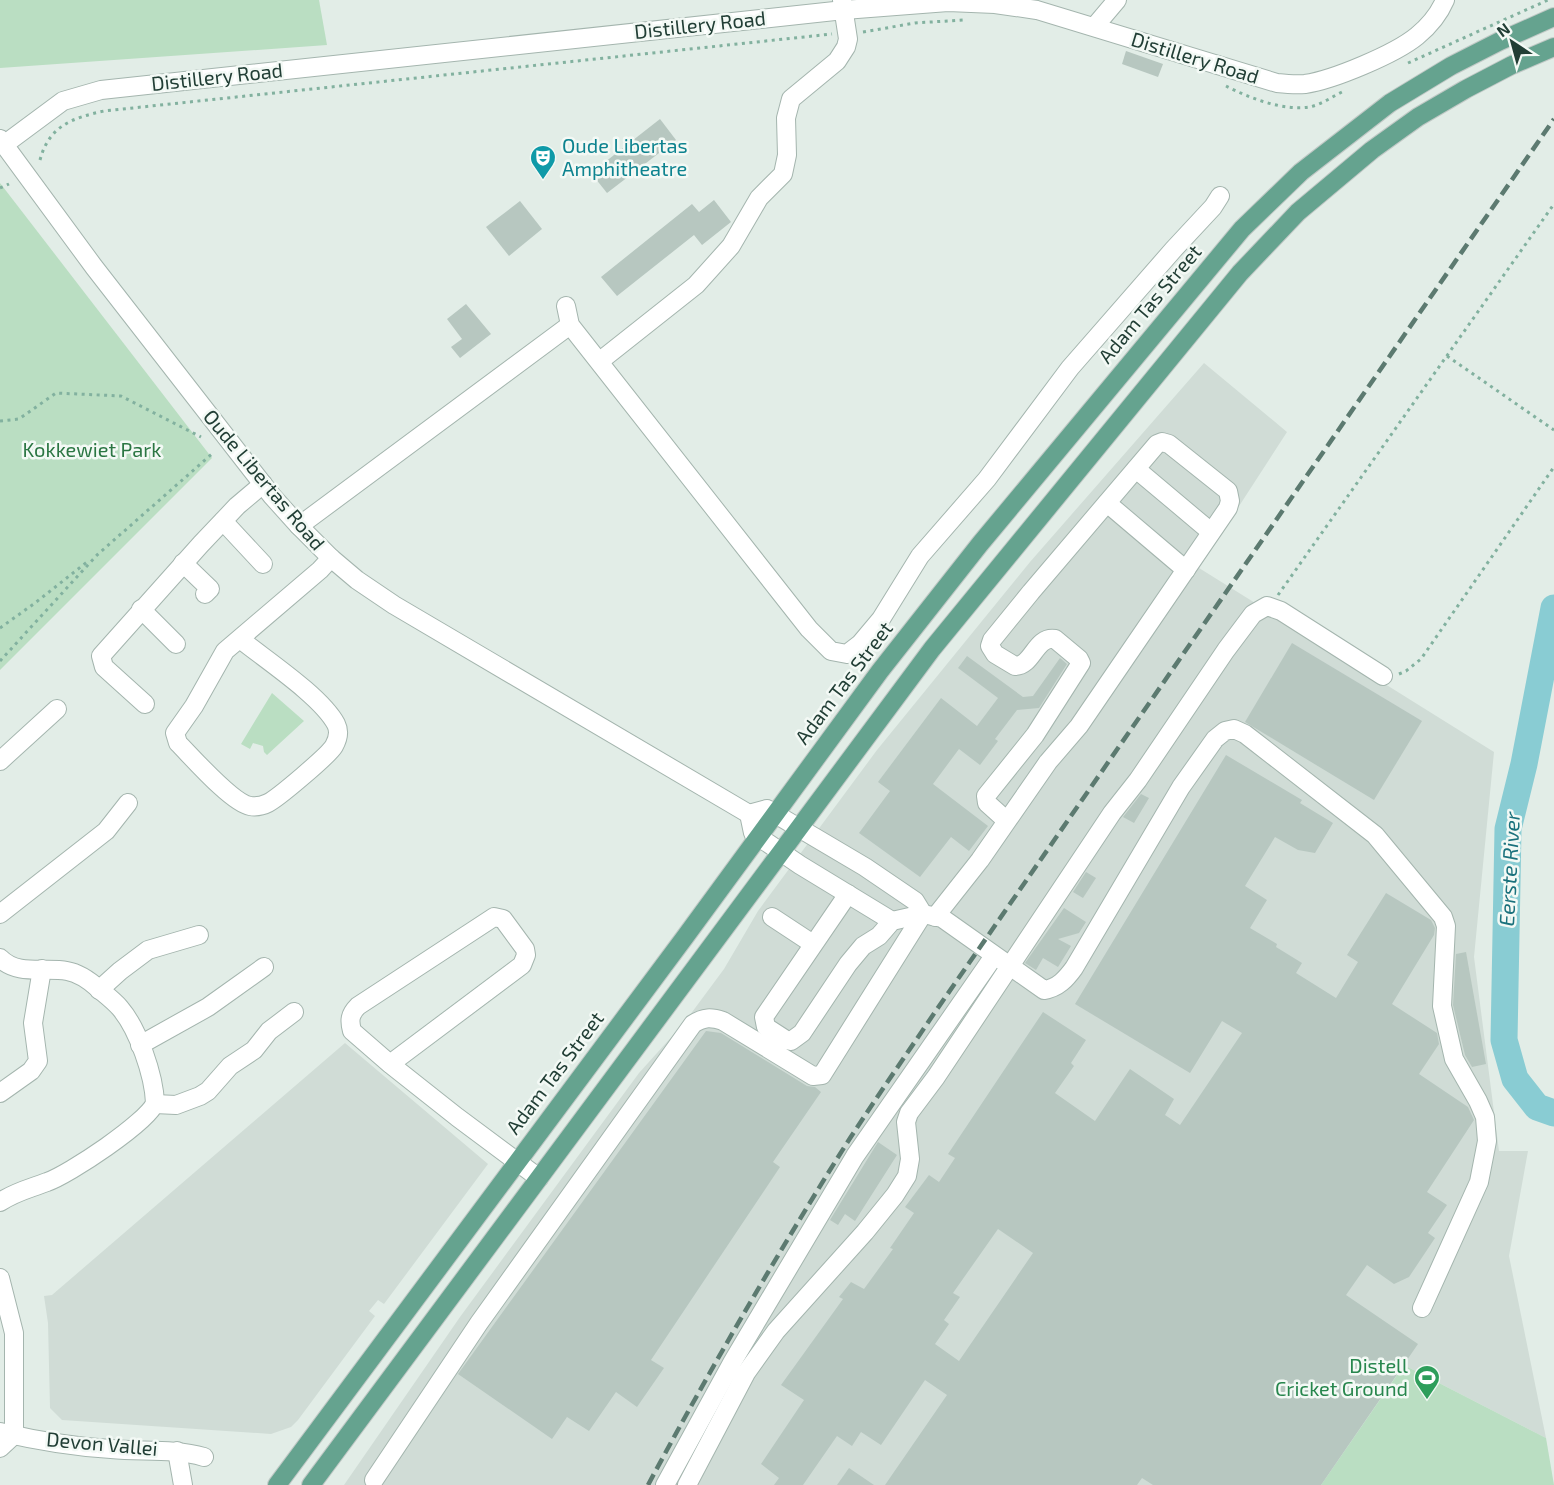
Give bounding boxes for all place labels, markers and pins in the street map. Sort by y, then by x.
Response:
place label: Oude Libertas Amphitheatre [562,133,688,180]
theatre icon: Oude Libertas Amphitheatre [528,143,558,181]
place label: Distell Cricket Ground [1275,1353,1408,1400]
sports icon: Distell Cricket Ground [1412,1363,1442,1401]

